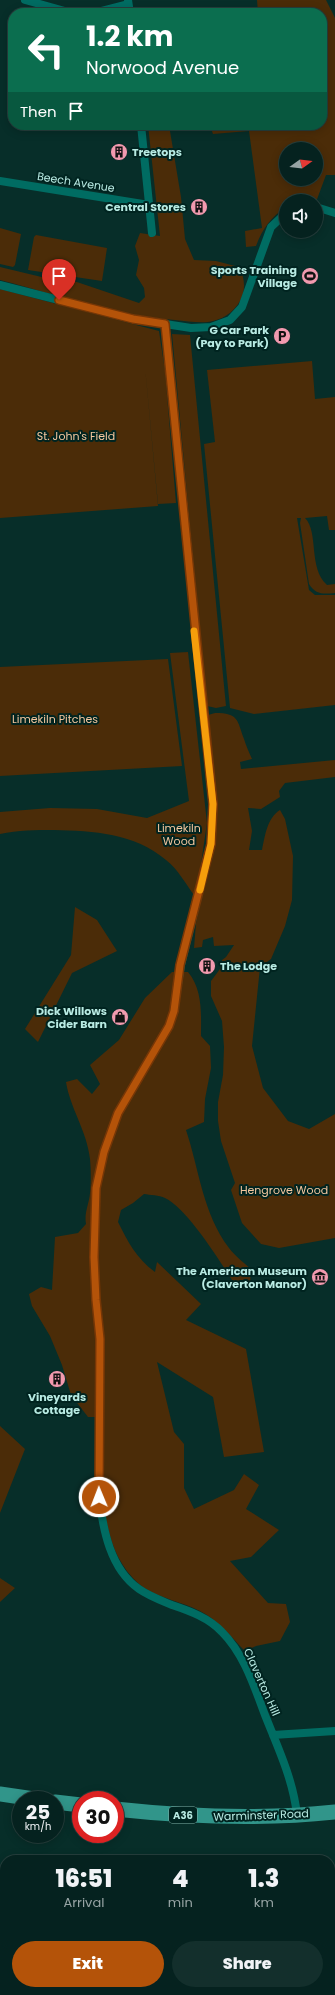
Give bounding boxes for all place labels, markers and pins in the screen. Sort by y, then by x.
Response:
building icon: Treetops [109,142,129,162]
place label: Treetops [132,144,182,160]
building icon: Central Stores [189,197,209,217]
place label: Central Stores [105,199,186,215]
pin [42,259,76,300]
place label: Sports Training Village [211,262,297,291]
sports icon: Sports Training Village [300,266,320,286]
place label: G Car Park (Pay to Park) [195,322,269,351]
parking icon: G Car Park (Pay to Park) [272,326,292,346]
building icon: The Lodge [197,956,217,976]
place label: The Lodge [220,958,277,974]
place label: Dick Willows Cider Barn [36,1003,107,1032]
shop icon: Dick Willows Cider Barn [110,1007,130,1027]
place label: The American Museum (Claverton Manor) [176,1263,307,1292]
museum icon: The American Museum (Claverton Manor) [310,1267,330,1287]
building icon: Vineyards Cottage [47,1369,67,1389]
place label: Vineyards Cottage [28,1389,86,1418]

